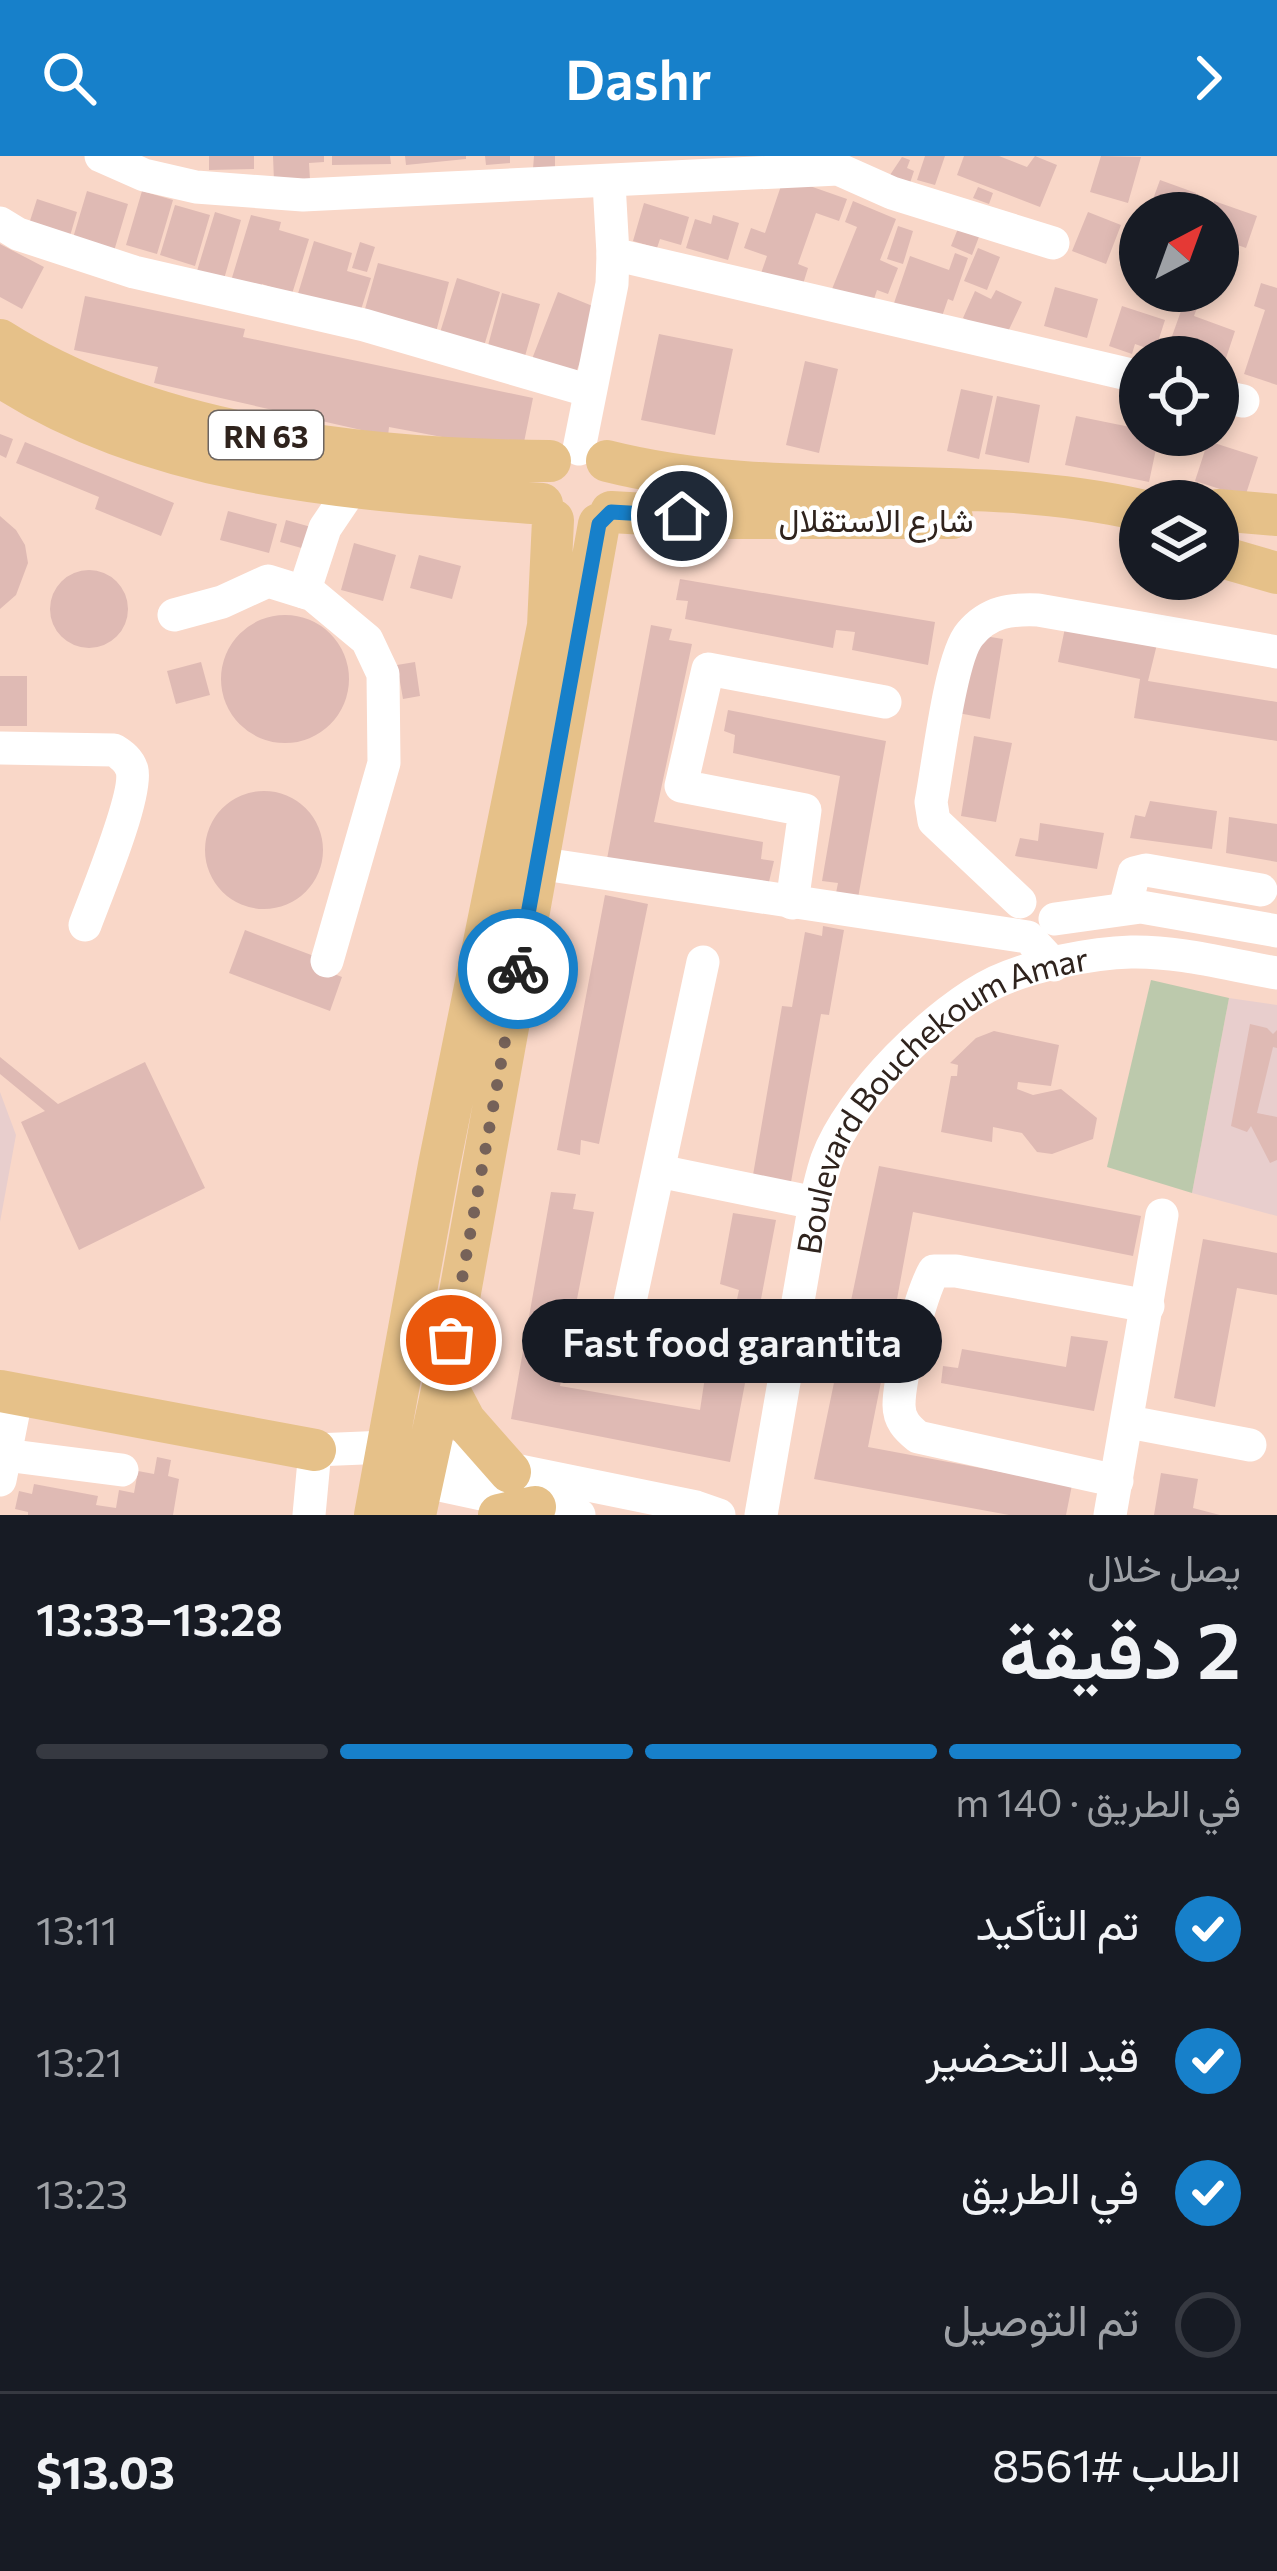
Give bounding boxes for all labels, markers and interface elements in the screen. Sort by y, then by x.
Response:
icon: search [36,45,102,111]
text: Dashr [565,45,712,111]
icon: forward [1175,45,1241,111]
north arrow [1119,192,1239,312]
map controls [1119,192,1239,600]
button: locate [1119,336,1239,456]
road number: RN 63 [209,411,323,459]
pin [631,465,733,567]
button: layers [1119,480,1239,600]
icon: home [649,483,715,549]
street label: شارع الاستقلال [778,498,974,543]
courier [458,909,578,1029]
icon: bike [485,936,551,1002]
street label: Boulevard Bouchekoum Amar [786,936,1091,1257]
pin [400,1289,502,1391]
callout: Fast food garantita [523,1298,943,1382]
icon: bag [418,1307,484,1373]
text: Fast food garantita [562,1317,902,1365]
text: يصل خلال [1087,1542,1241,1590]
text: 13:28–13:33 [36,1590,283,1645]
text: 2 دقيقة [999,1600,1241,1695]
text: في الطريق · 140 m [955,1777,1241,1825]
text: تم التأكيد [975,1894,1139,1949]
icon: check [1175,1896,1241,1962]
text: 13:11 [36,1905,117,1953]
text: قيد التحضير [925,2026,1139,2081]
icon: check [1175,2028,1241,2094]
text: 13:21 [36,2037,122,2085]
text: في الطريق [961,2158,1139,2213]
icon: check [1175,2160,1241,2226]
text: 13:23 [36,2169,128,2217]
text: تم التوصيل [943,2290,1139,2345]
text: الطلب #8561 [992,2436,1241,2491]
text: $13.03 [36,2443,175,2498]

